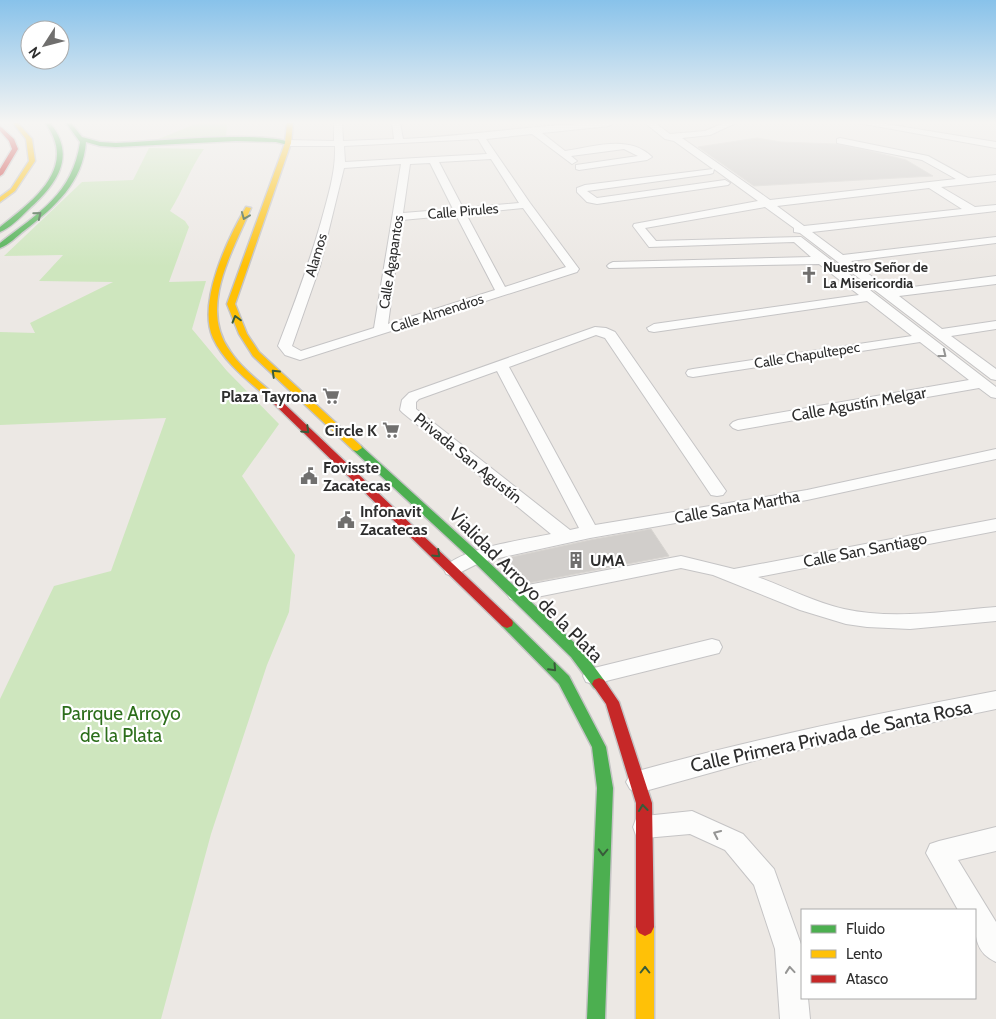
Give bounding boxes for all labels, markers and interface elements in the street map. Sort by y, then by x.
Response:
north arrow [20,20,70,70]
text: N [24,43,45,62]
street label: Calle Pirules [427,199,499,223]
one-way arrow [32,211,41,220]
one-way arrow [241,211,251,220]
street label: Calle Agapantos [375,214,407,310]
street label: Alamos [301,231,331,279]
place label: Nuestro Señor de La Misericordia [823,258,928,292]
church icon: Nuestro Señor de La Misericordia [799,265,819,285]
street label: Calle Almendros [388,289,486,337]
one-way arrow [231,316,241,324]
street label: Calle Chapultepec [753,338,861,372]
one-way arrow [938,349,947,358]
one-way arrow [272,370,281,379]
street label: Calle Agustín Melgar [790,383,929,425]
supermarket icon: Plaza Tayrona [321,386,341,406]
place label: Plaza Tayrona [221,387,317,406]
street label: Privada San Agustín [410,409,526,507]
supermarket icon: Circle K [381,420,401,440]
place label: Circle K [325,421,377,440]
one-way arrow [301,424,310,433]
place label: Fovisste Zacatecas [323,458,391,495]
public building icon: Fovisste Zacatecas [299,466,319,486]
street label: Calle Santa Martha [673,487,801,527]
place label: Infonavit Zacatecas [360,502,428,539]
street label: Vialidad Arroyo de la Plata [444,503,608,667]
public building icon: Infonavit Zacatecas [336,510,356,530]
street label: Calle San Santiago [802,529,929,571]
one-way arrow [432,548,441,557]
building icon: UMA [566,550,586,570]
place label: UMA [590,551,625,570]
one-way arrow [547,662,556,671]
street label: Calle Primera Privada de Santa Rosa [688,695,974,777]
park label: Parrque Arroyo de la Plata [61,702,181,747]
one-way arrow [638,804,649,812]
one-way arrow [713,830,722,840]
one-way arrow [598,848,609,856]
legend [801,909,976,999]
text: Fluido [846,920,885,938]
text: Lento [846,945,883,963]
one-way arrow [640,966,650,974]
one-way arrow [785,966,796,974]
text: Atasco [846,970,888,988]

